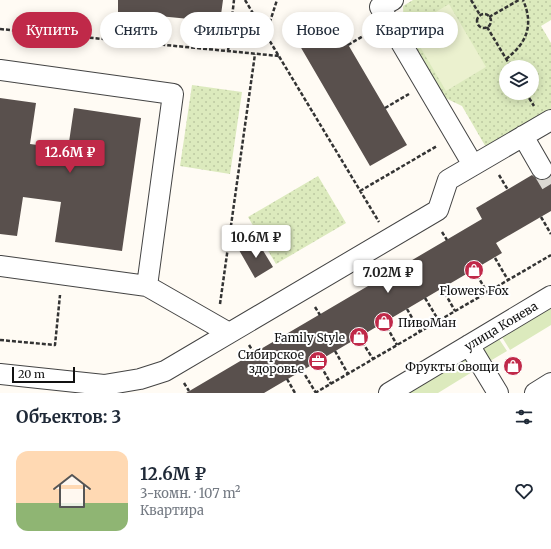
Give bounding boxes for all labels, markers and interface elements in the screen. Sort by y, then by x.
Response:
chip: Купить [12,12,92,48]
chip: Снять [100,12,172,48]
chip: Фильтры [180,12,274,48]
chip: Новое [282,12,354,48]
chip: Квартира [362,12,458,48]
map controls [499,60,539,100]
button: layers [499,60,539,100]
pin: 12.6M ₽ [33,140,107,174]
text: 12.6M ₽ [45,144,95,161]
pin: 10.6M ₽ [219,225,293,259]
text: 10.6M ₽ [231,229,281,246]
shop icon: Flowers Fox [463,259,485,281]
pin: 7.02M ₽ [351,260,425,294]
text: 7.02M ₽ [362,264,414,281]
place label: Flowers Fox [439,283,509,298]
street label: улица Конева [462,298,541,354]
shop icon: ПивоМан [373,311,395,333]
place label: ПивоМан [398,315,456,330]
shop icon: Family Style [348,326,370,348]
place label: Family Style [274,330,345,345]
place label: Сибирское здоровье [238,347,304,376]
office icon: Сибирское здоровье [307,350,329,372]
shop icon: Фрукты овощи [502,355,524,377]
place label: Фрукты овощи [405,359,499,374]
scale bar [12,365,75,384]
text: 20 m [18,367,45,381]
text: Объектов: 3 [16,406,121,428]
icon: filters [513,406,535,428]
text: 12.6M ₽ [140,463,206,485]
icon: home [48,467,96,515]
icon: heart [513,480,535,502]
text: 3-комн. · 107 m² [140,485,241,502]
text: Квартира [140,502,204,519]

